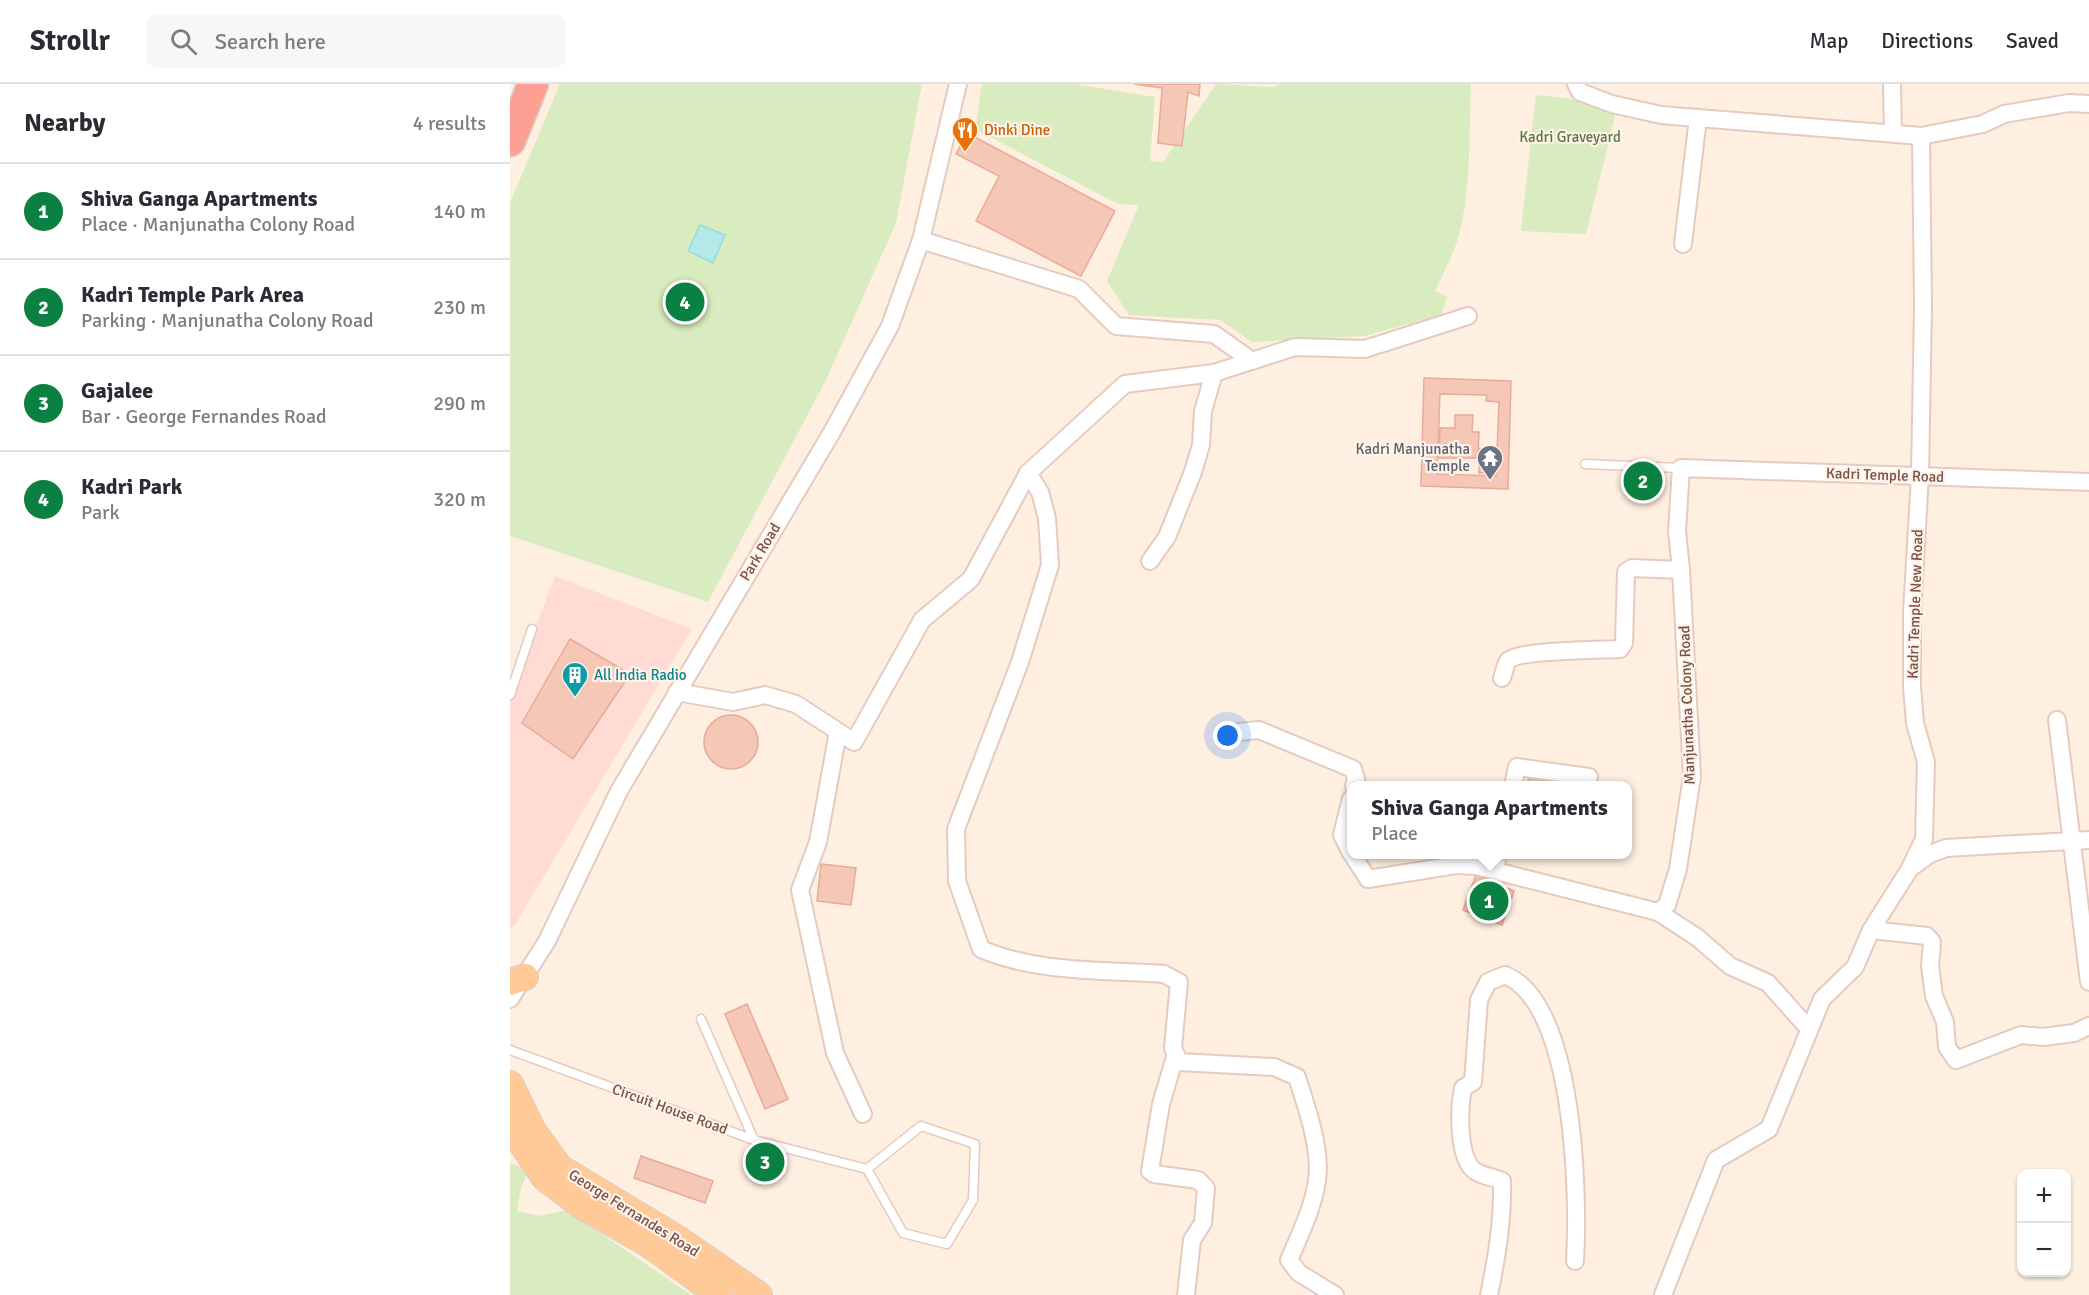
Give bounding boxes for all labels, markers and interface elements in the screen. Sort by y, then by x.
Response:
search box [146,14,566,68]
text: Strollr [30,24,110,58]
icon: search [167,25,200,58]
text: Search here [215,28,326,55]
text: Map [1810,28,1848,54]
text: Directions [1881,28,1973,54]
text: Saved [2006,28,2059,54]
text: Nearby [24,107,105,139]
text: 4 results [413,111,486,136]
restaurant icon: Dinki Dine [950,115,980,153]
place label: Dinki Dine [984,121,1050,139]
park label: Kadri Graveyard [1519,128,1621,146]
text: Shiva Ganga Apartments [81,185,318,212]
text: 1 [38,199,49,224]
text: 140 m [433,199,486,224]
text: Place · Manjunatha Colony Road [81,212,355,237]
pin: 4 [666,280,705,324]
text: Kadri Temple Park Area [81,281,304,308]
text: 2 [38,295,49,320]
text: 230 m [433,295,486,320]
text: Parking · Manjunatha Colony Road [81,308,374,333]
text: Gajalee [81,377,153,404]
text: 3 [38,391,49,416]
text: 290 m [433,391,486,416]
text: Bar · George Fernandes Road [81,404,327,429]
place label: Kadri Manjunatha Temple [1355,440,1470,475]
temple icon: Kadri Manjunatha Temple [1475,443,1505,481]
pin: 2 [1624,458,1662,504]
street label: Kadri Temple Road [1826,464,1944,486]
text: Kadri Park [81,473,182,500]
text: 4 [38,487,49,512]
text: 320 m [433,487,486,512]
text: Park [81,500,119,525]
street label: Park Road [736,520,784,584]
street label: Kadri Temple New Road [1903,529,1927,679]
street label: Manjunatha Colony Road [1675,625,1699,785]
building icon: All India Radio [560,660,590,698]
place label: All India Radio [594,666,687,684]
your location [1213,721,1242,750]
popup [1347,781,1632,859]
text: Shiva Ganga Apartments [1371,794,1608,821]
text: Place [1371,821,1418,846]
pin: 1 [1470,878,1508,924]
street label: Circuit House Road [610,1080,730,1138]
pin: 3 [746,1140,784,1184]
street label: George Fernandes Road [565,1165,703,1261]
map controls [2017,1169,2071,1277]
button: + [2017,1169,2071,1223]
button: − [2017,1223,2071,1277]

